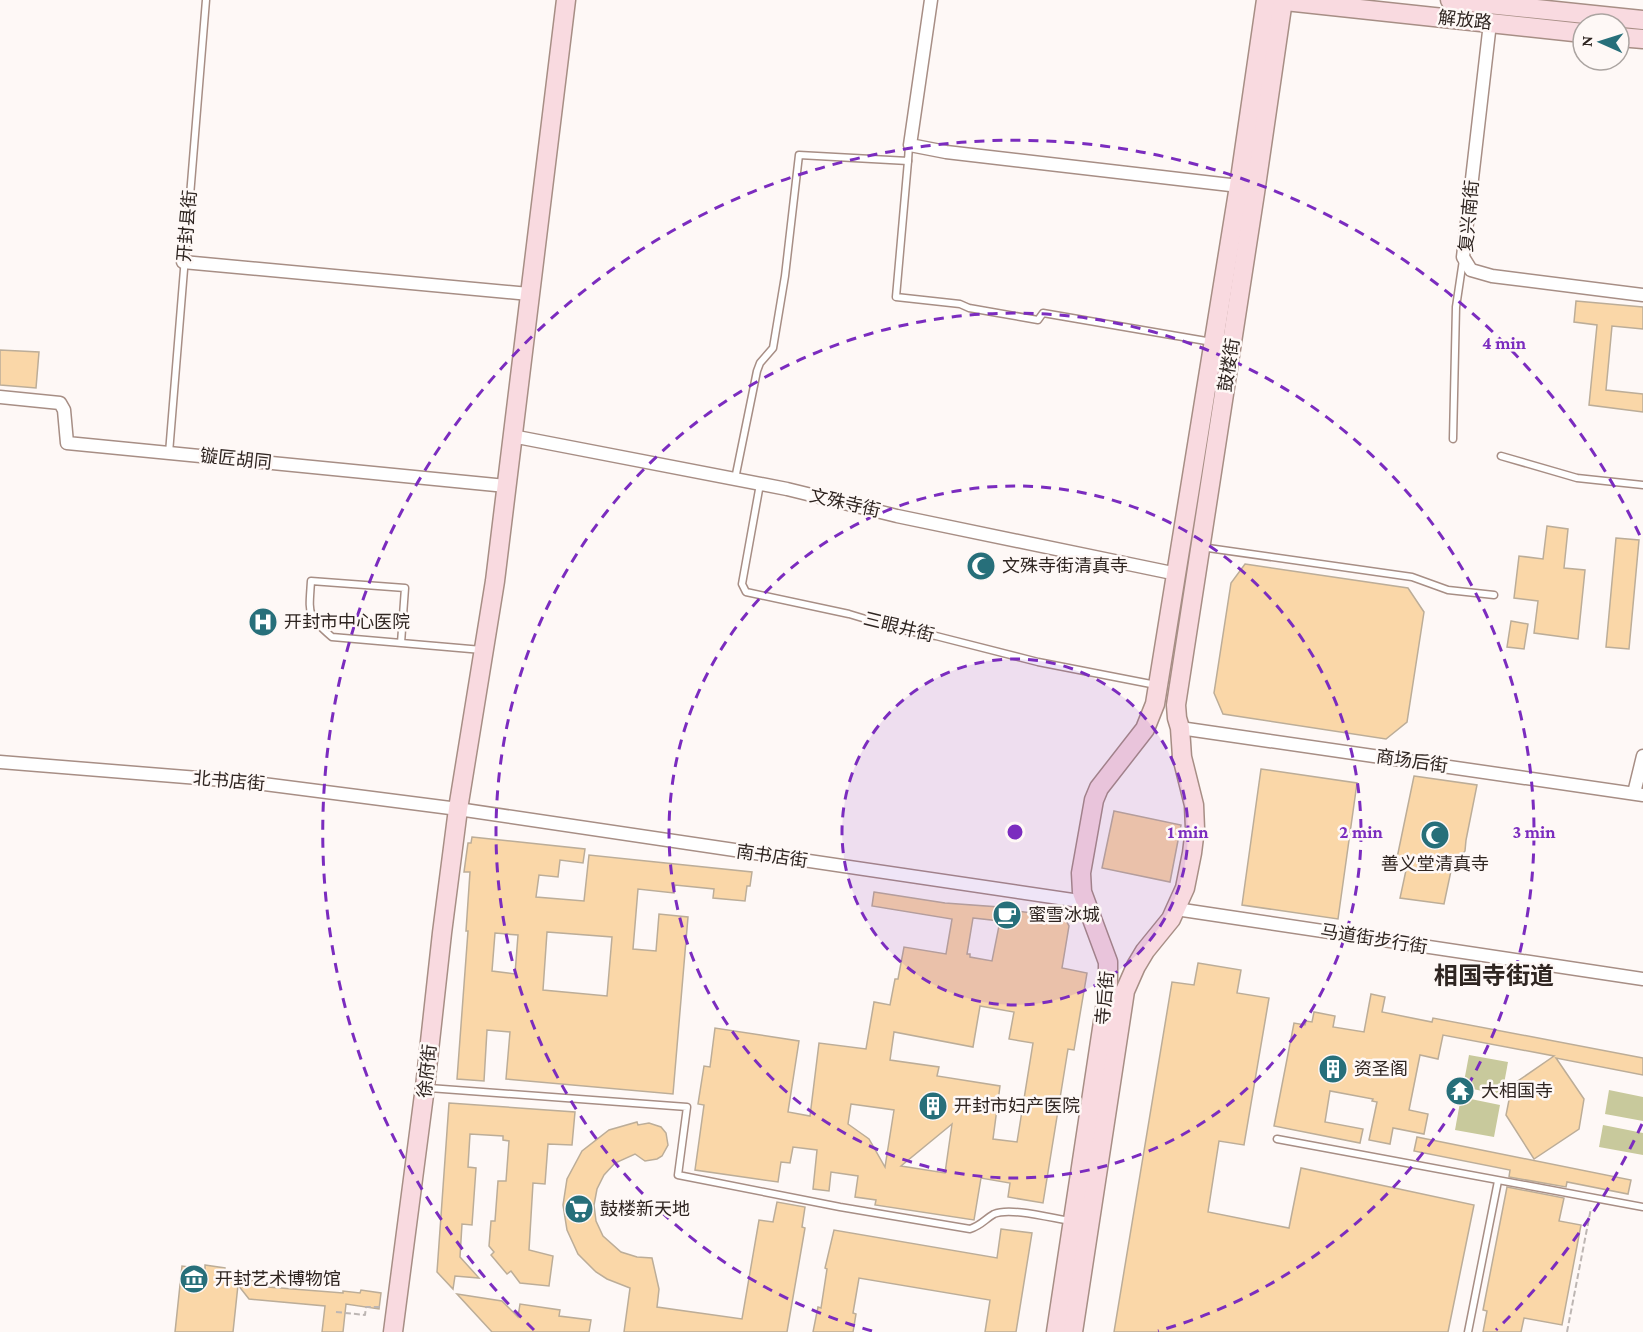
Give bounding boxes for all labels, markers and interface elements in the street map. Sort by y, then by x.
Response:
street label: 解放路 [1437,7,1493,33]
north arrow [1571,12,1631,72]
text: N [1578,35,1595,47]
street label: 复兴南街 [1456,179,1482,253]
street label: 开封县街 [174,189,200,263]
text: 4 min [1482,333,1527,353]
street label: 鼓楼街 [1215,337,1243,393]
street label: 镟匠胡同 [199,445,273,473]
street label: 文殊寺街 [808,485,882,521]
mosque icon: 文殊寺街清真寺 [965,550,997,582]
place label: 文殊寺街清真寺 [1002,556,1128,576]
hospital icon: 开封市中心医院 [247,606,279,638]
street label: 三眼井街 [862,609,936,645]
place label: 开封市中心医院 [284,612,410,632]
street label: 商场后街 [1375,746,1449,776]
street label: 北书店街 [192,768,266,794]
mosque icon: 善义堂清真寺 [1419,819,1451,851]
centre of rings [1005,822,1025,842]
text: 1 min [1168,822,1209,842]
text: 2 min [1339,822,1383,842]
text: 3 min [1512,822,1556,842]
street label: 南书店街 [735,841,809,871]
place label: 善义堂清真寺 [1381,854,1489,874]
cafe icon: 蜜雪冰城 [991,899,1023,931]
place label: 蜜雪冰城 [1028,905,1100,925]
street label: 马道街步行街 [1319,921,1429,957]
district label: 相国寺街道 [1434,962,1554,989]
street label: 寺后街 [1093,970,1117,1026]
street label: 徐府街 [414,1043,440,1099]
building icon: 资圣阁 [1317,1053,1349,1085]
place label: 资圣阁 [1354,1059,1408,1079]
temple icon: 大相国寺 [1444,1075,1476,1107]
place label: 大相国寺 [1481,1081,1553,1101]
building icon: 开封市妇产医院 [917,1090,949,1122]
place label: 开封市妇产医院 [954,1096,1080,1116]
supermarket icon: 鼓楼新天地 [563,1193,595,1225]
place label: 鼓楼新天地 [600,1199,690,1219]
museum icon: 开封艺术博物馆 [178,1263,210,1295]
place label: 开封艺术博物馆 [215,1269,341,1289]

